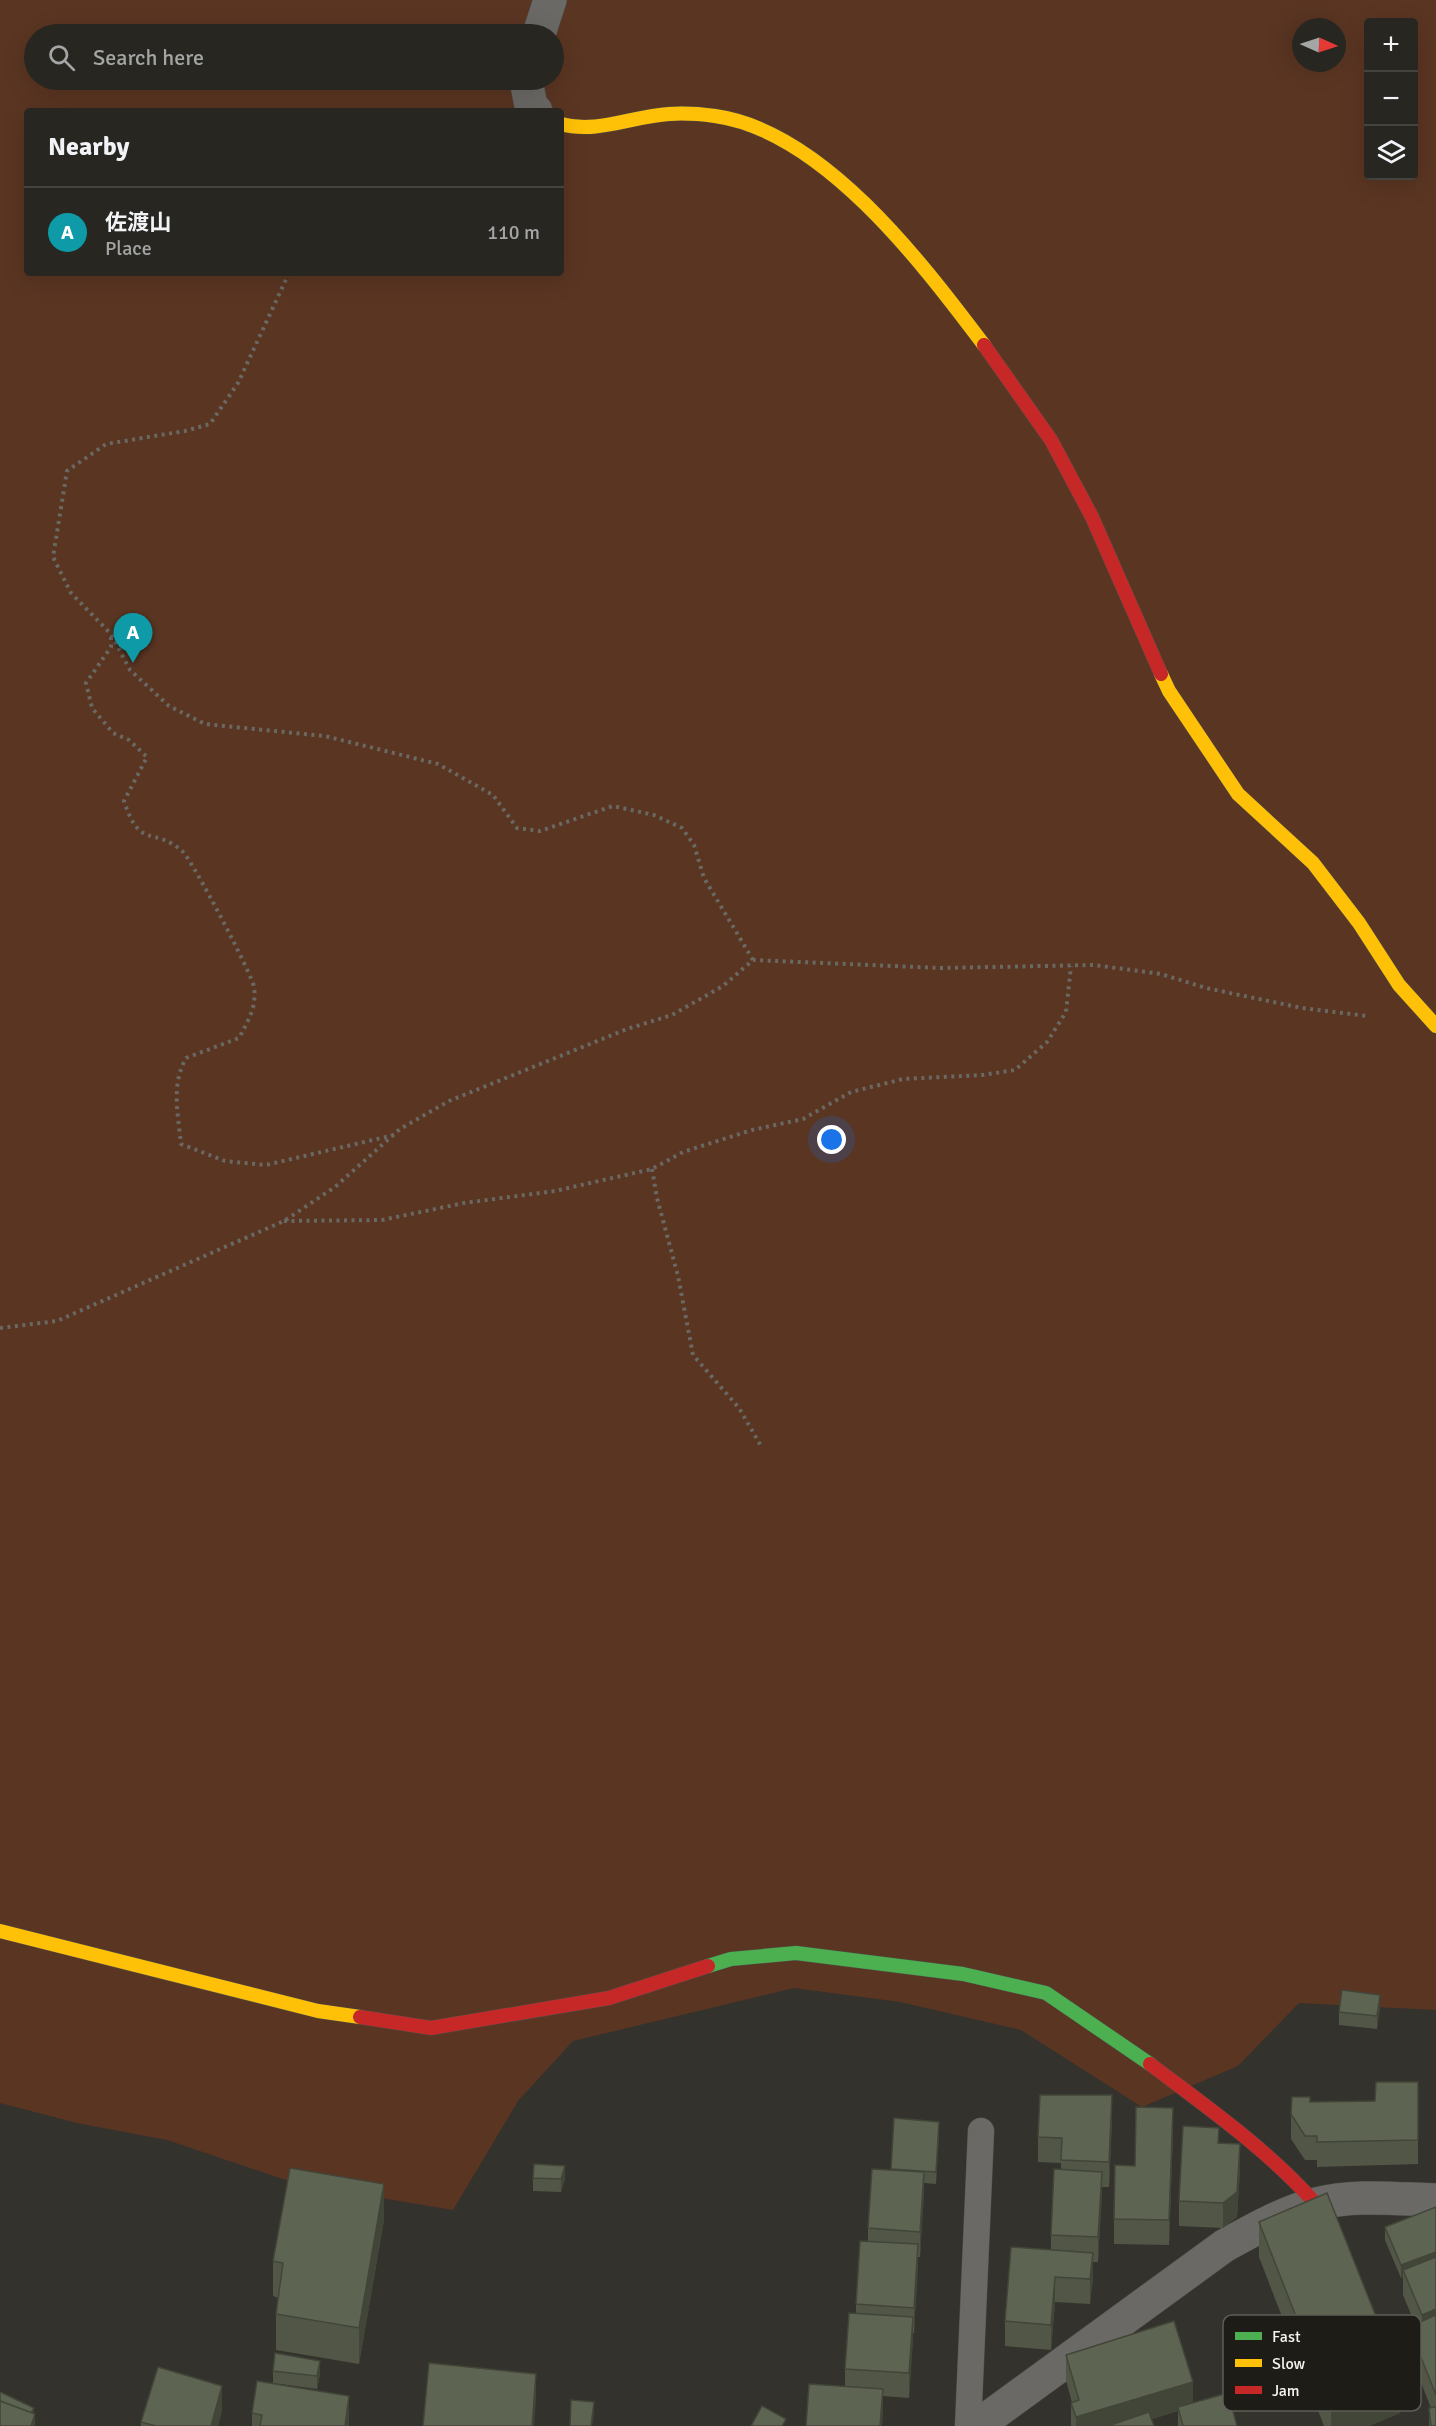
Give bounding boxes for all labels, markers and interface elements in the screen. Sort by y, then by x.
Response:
north arrow [1292,18,1346,72]
map controls [1364,18,1418,180]
button: + [1364,18,1418,72]
search box [24,24,564,90]
icon: search [45,41,78,74]
text: Search here [93,44,204,71]
button: − [1364,72,1418,126]
button: layers [1364,126,1418,180]
text: Nearby [48,131,129,163]
text: 佐渡山 [105,209,171,236]
text: A [61,220,74,245]
text: 110 m [487,220,540,245]
text: Place [105,236,152,261]
pin: A [114,614,152,663]
your location [817,1125,846,1154]
legend [1223,2315,1421,2411]
text: Fast [1272,2327,1301,2347]
text: Slow [1272,2354,1306,2374]
text: Jam [1272,2381,1300,2401]

